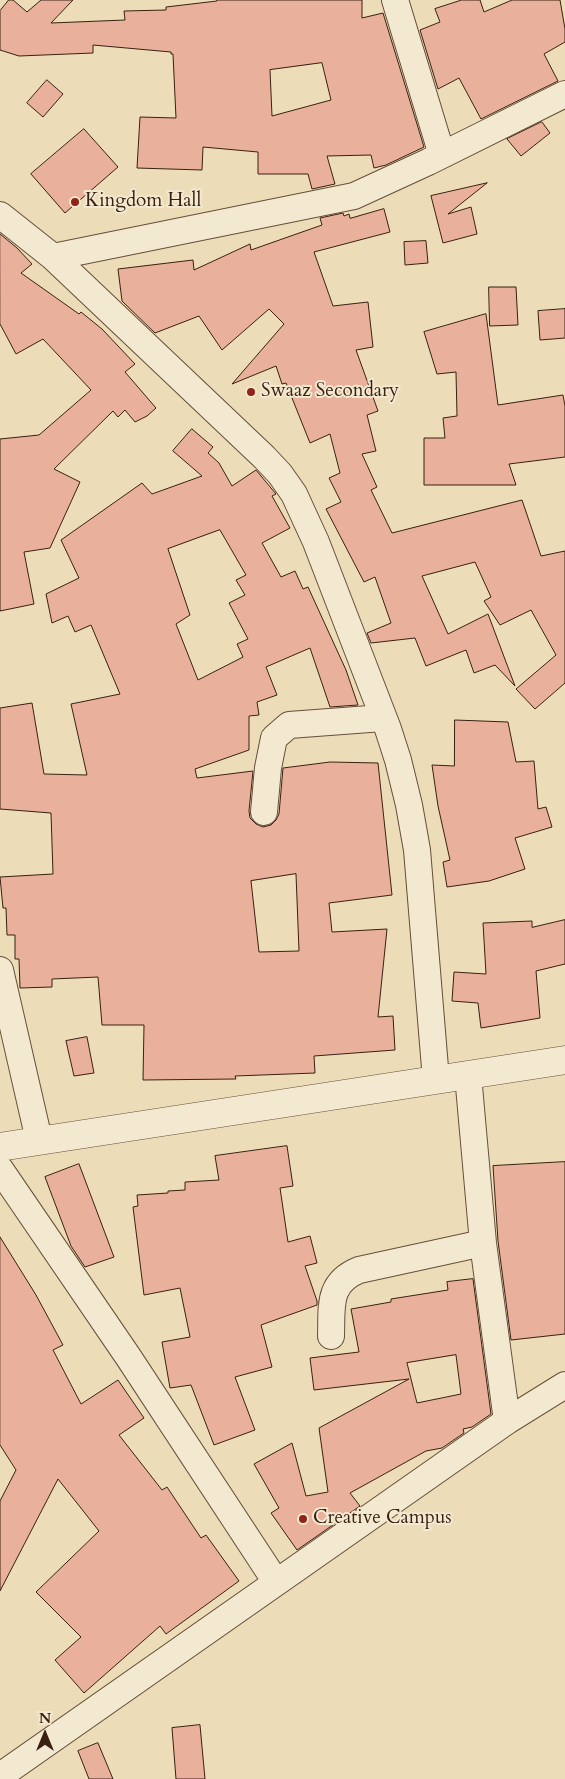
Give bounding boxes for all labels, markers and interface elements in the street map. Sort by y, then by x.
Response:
place label: Kingdom Hall [85,191,201,213]
marker: Kingdom Hall [69,196,81,208]
place label: Swaaz Secondary [261,381,399,403]
marker: Swaaz Secondary [245,386,257,398]
place label: Creative Campus [313,1508,452,1530]
marker: Creative Campus [297,1513,309,1525]
north arrow [20,1709,70,1759]
text: N [39,1709,51,1728]

